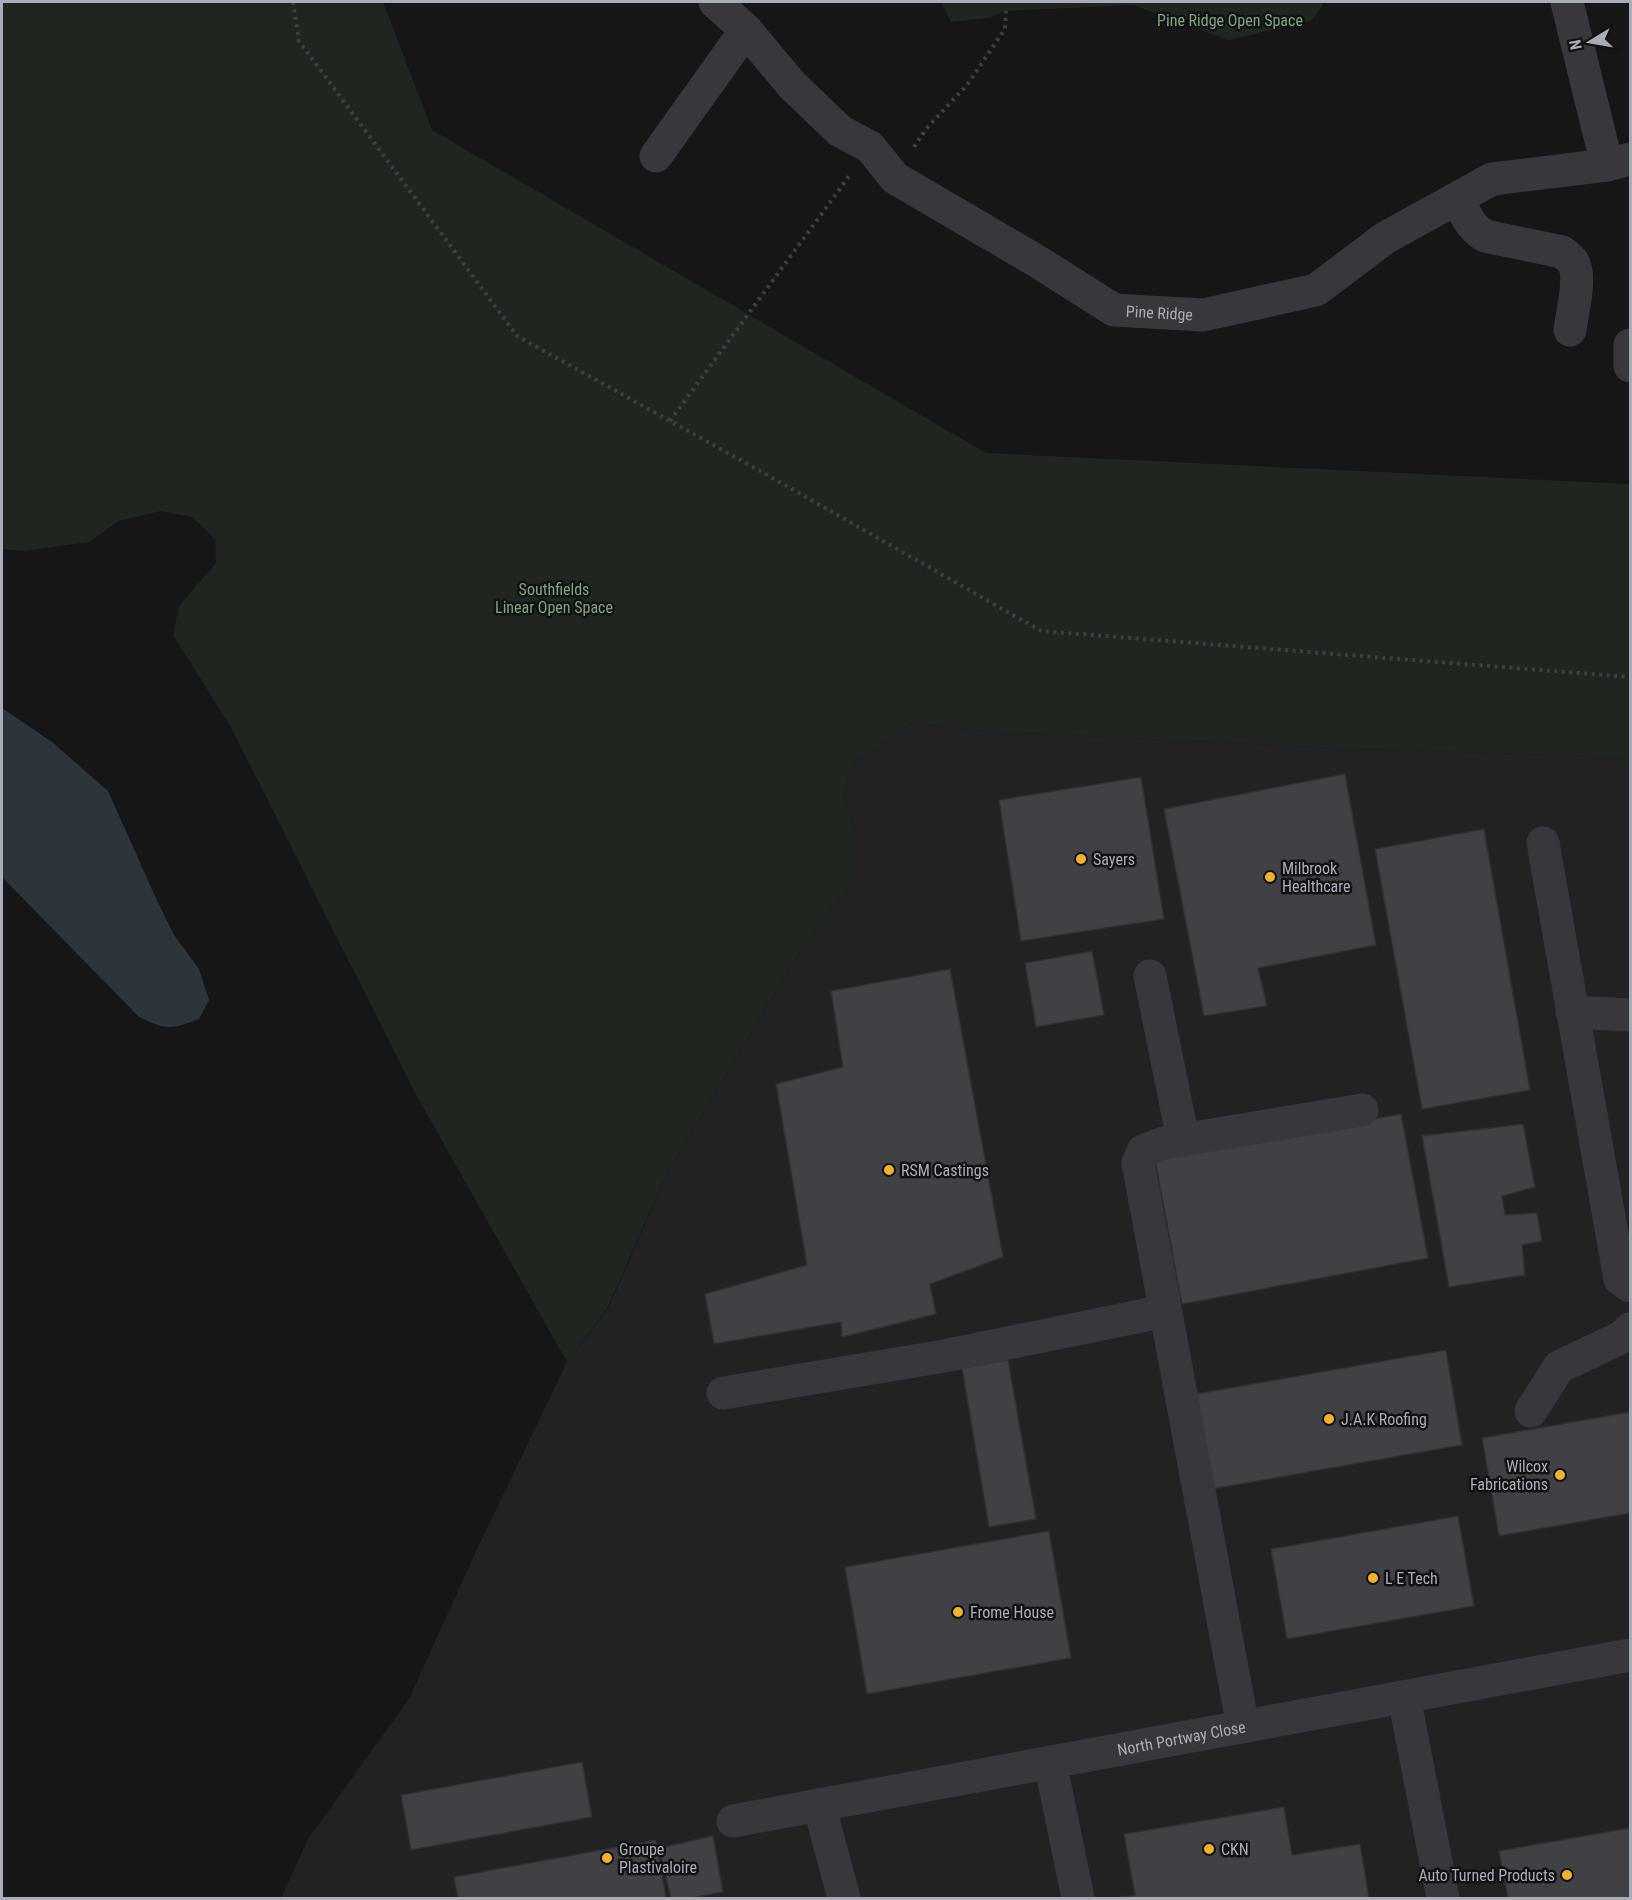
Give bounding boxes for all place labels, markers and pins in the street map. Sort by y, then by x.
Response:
place label: Sayers [1093,850,1135,869]
marker: Sayers [1074,852,1088,866]
place label: Milbrook Healthcare [1282,859,1351,896]
marker: Milbrook Healthcare [1263,870,1277,884]
place label: RSM Castings [901,1161,989,1180]
marker: RSM Castings [882,1163,896,1177]
place label: J.A.K Roofing [1341,1410,1427,1429]
marker: J.A.K Roofing [1322,1412,1336,1426]
place label: Wilcox Fabrications [1470,1457,1548,1494]
marker: Wilcox Fabrications [1553,1468,1567,1482]
place label: L E Tech [1385,1569,1438,1588]
marker: L E Tech [1366,1571,1380,1585]
place label: Frome House [970,1603,1054,1622]
marker: Frome House [951,1605,965,1619]
place label: Groupe Plastivaloire [619,1840,697,1877]
place label: CKN [1221,1840,1249,1859]
marker: CKN [1202,1842,1216,1856]
marker: Groupe Plastivaloire [600,1851,614,1865]
place label: Auto Turned Products [1418,1866,1555,1885]
marker: Auto Turned Products [1560,1868,1574,1882]

